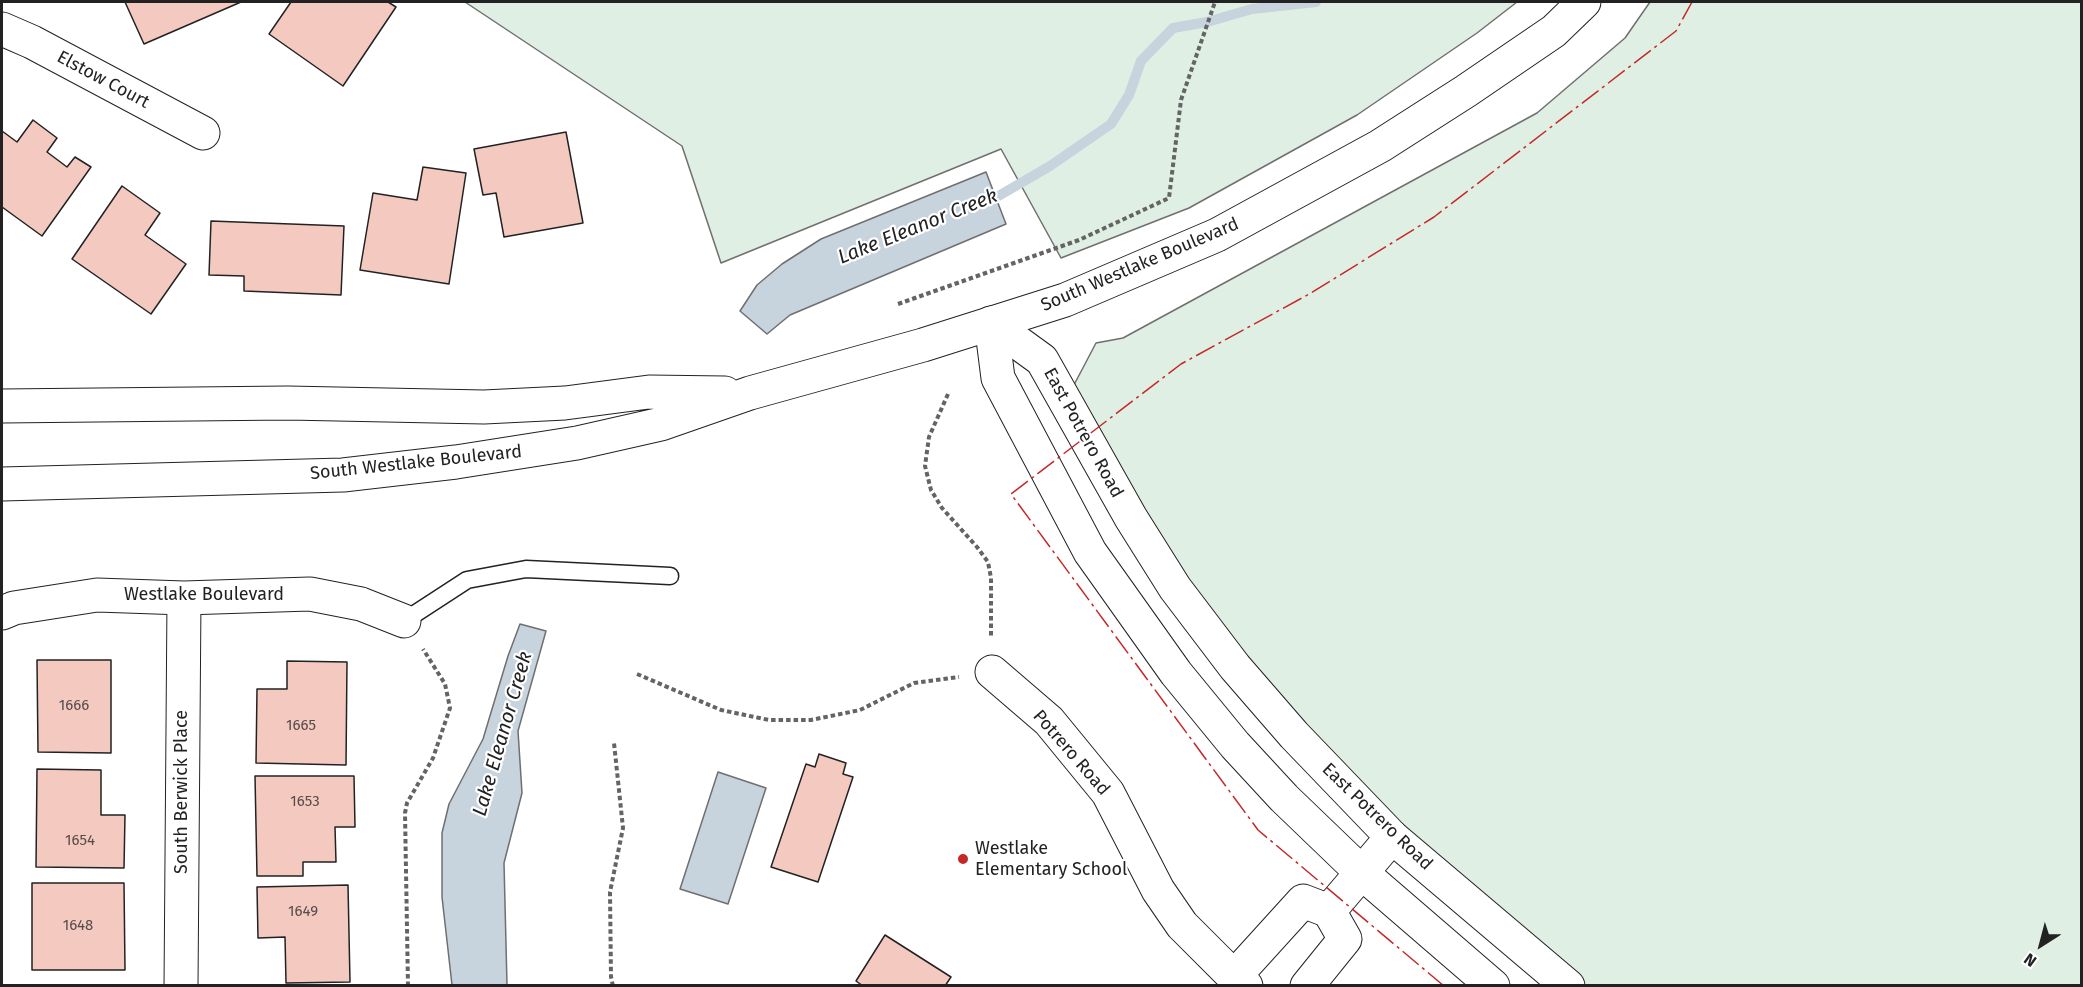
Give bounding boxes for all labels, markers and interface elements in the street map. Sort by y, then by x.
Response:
street label: Elstow Court [53,47,153,113]
water label: Lake Eleanor Creek [835,184,1001,270]
street label: South Westlake Boulevard [1038,213,1242,317]
street label: East Potrero Road [1038,364,1128,502]
street label: South Westlake Boulevard [309,441,523,485]
street label: Westlake Boulevard [124,584,284,606]
water label: Lake Eleanor Creek [468,649,538,819]
house number: 1666 [59,697,89,715]
street label: Potrero Road [1028,706,1114,800]
street label: South Berwick Place [171,710,193,874]
house number: 1665 [286,717,316,735]
street label: East Potrero Road [1317,759,1437,875]
house number: 1653 [290,793,320,811]
house number: 1654 [65,832,95,850]
place label: Westlake Elementary School [975,838,1127,880]
marker: Westlake Elementary School [956,852,970,866]
house number: 1649 [288,903,318,921]
north arrow [2011,915,2071,975]
house number: 1648 [63,917,93,935]
text: N [2020,949,2040,971]

